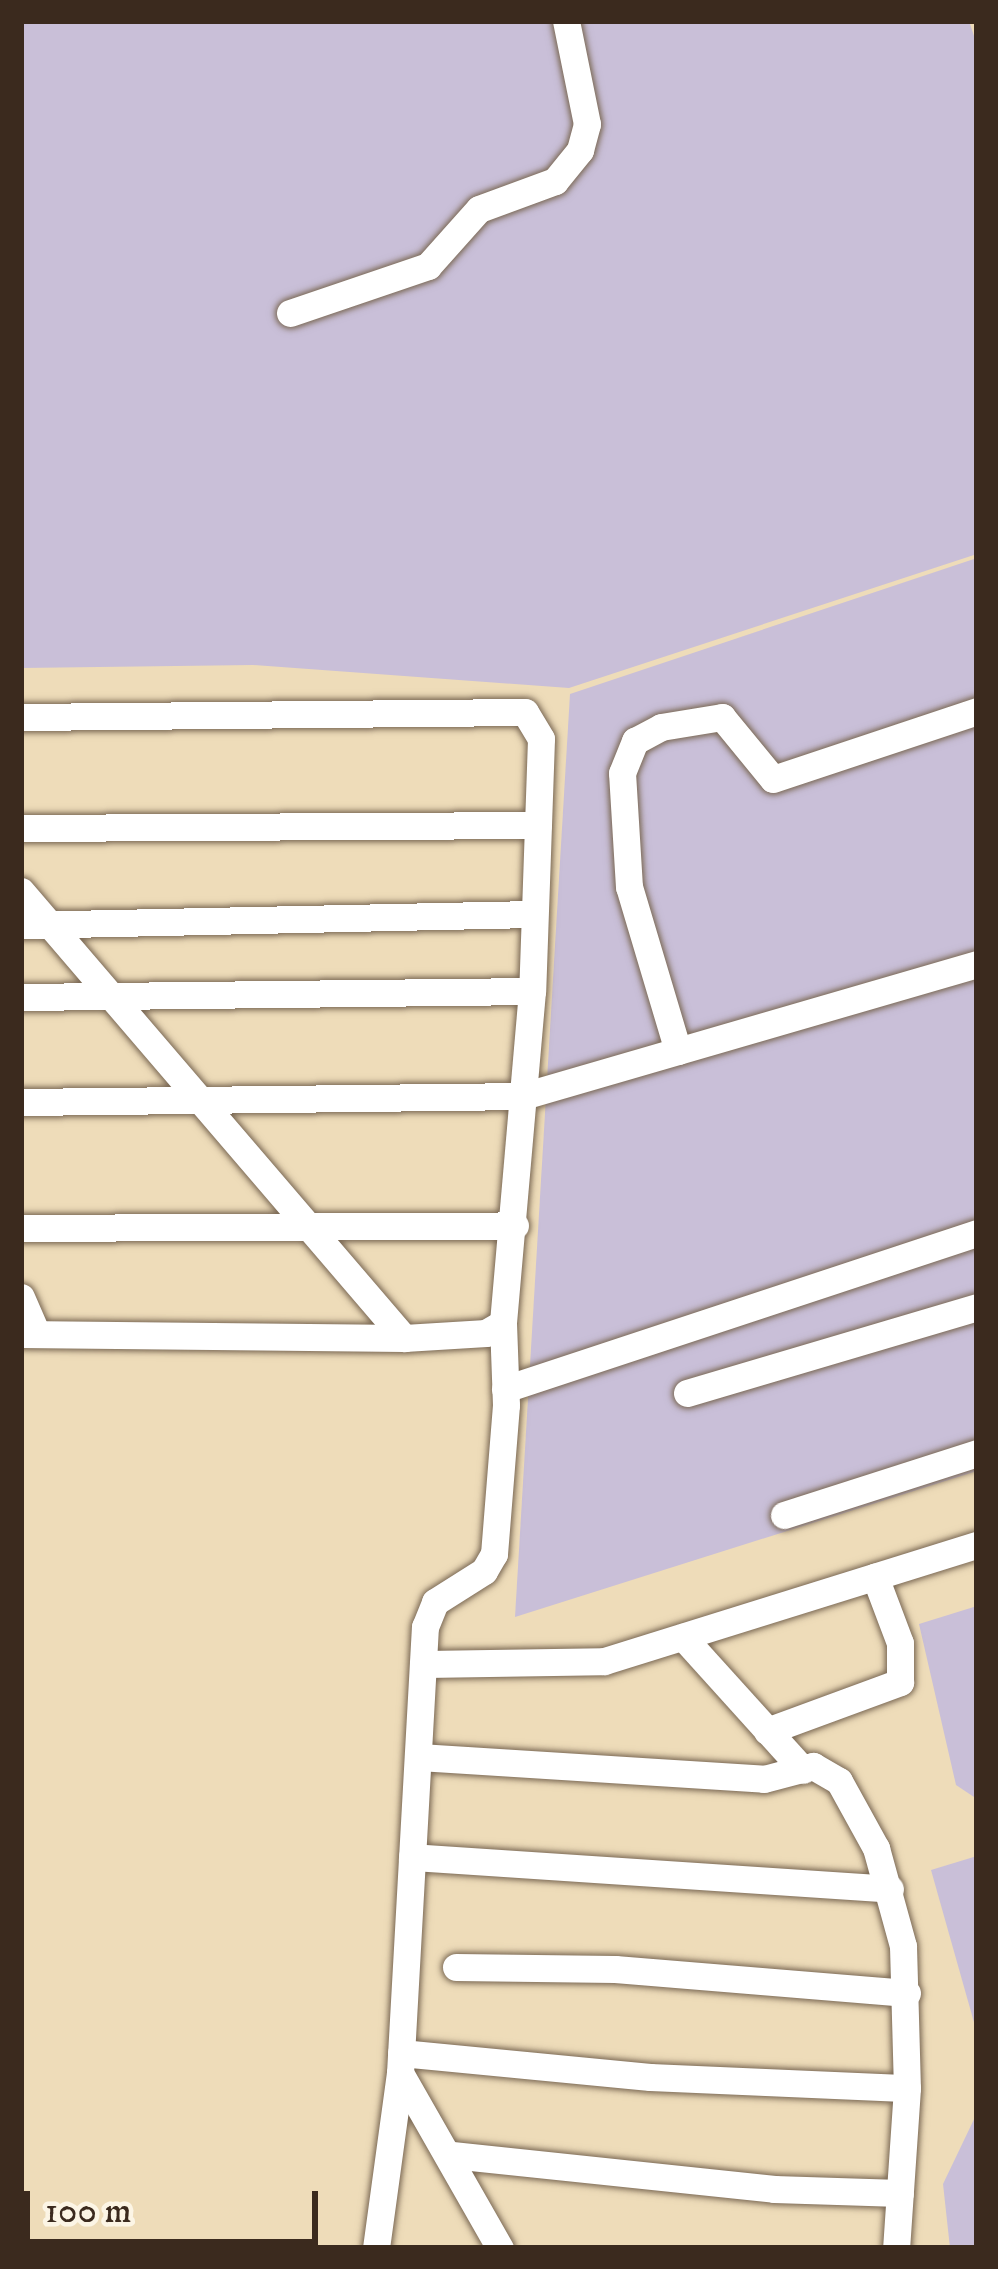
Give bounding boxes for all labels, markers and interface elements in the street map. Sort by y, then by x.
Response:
scale bar [30,2167,324,2241]
text: 100 m [45,2189,132,2234]

